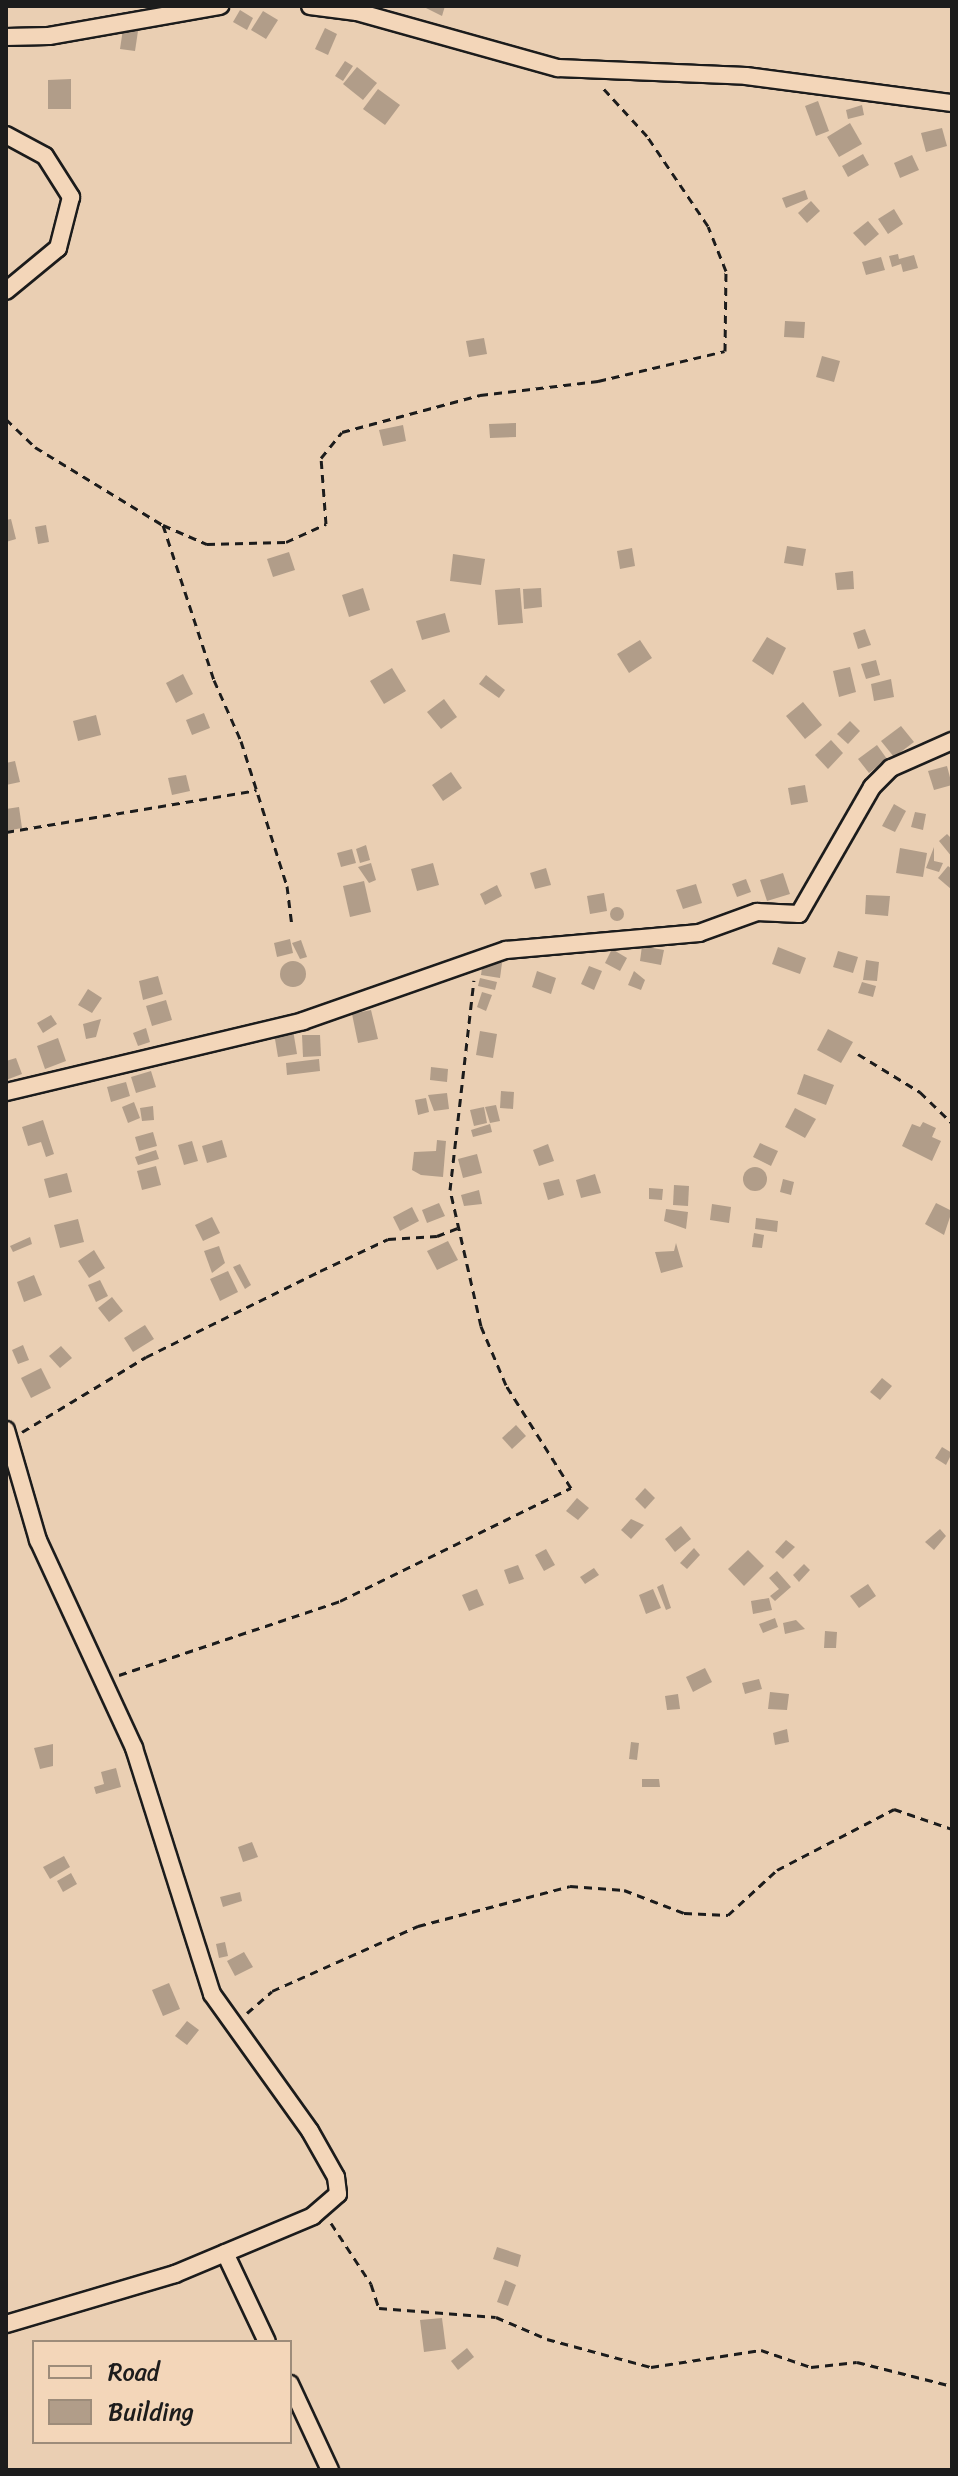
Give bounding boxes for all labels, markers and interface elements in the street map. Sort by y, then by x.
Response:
legend [32,2340,292,2444]
text: Road [108,2351,159,2393]
text: Building [108,2391,194,2433]

